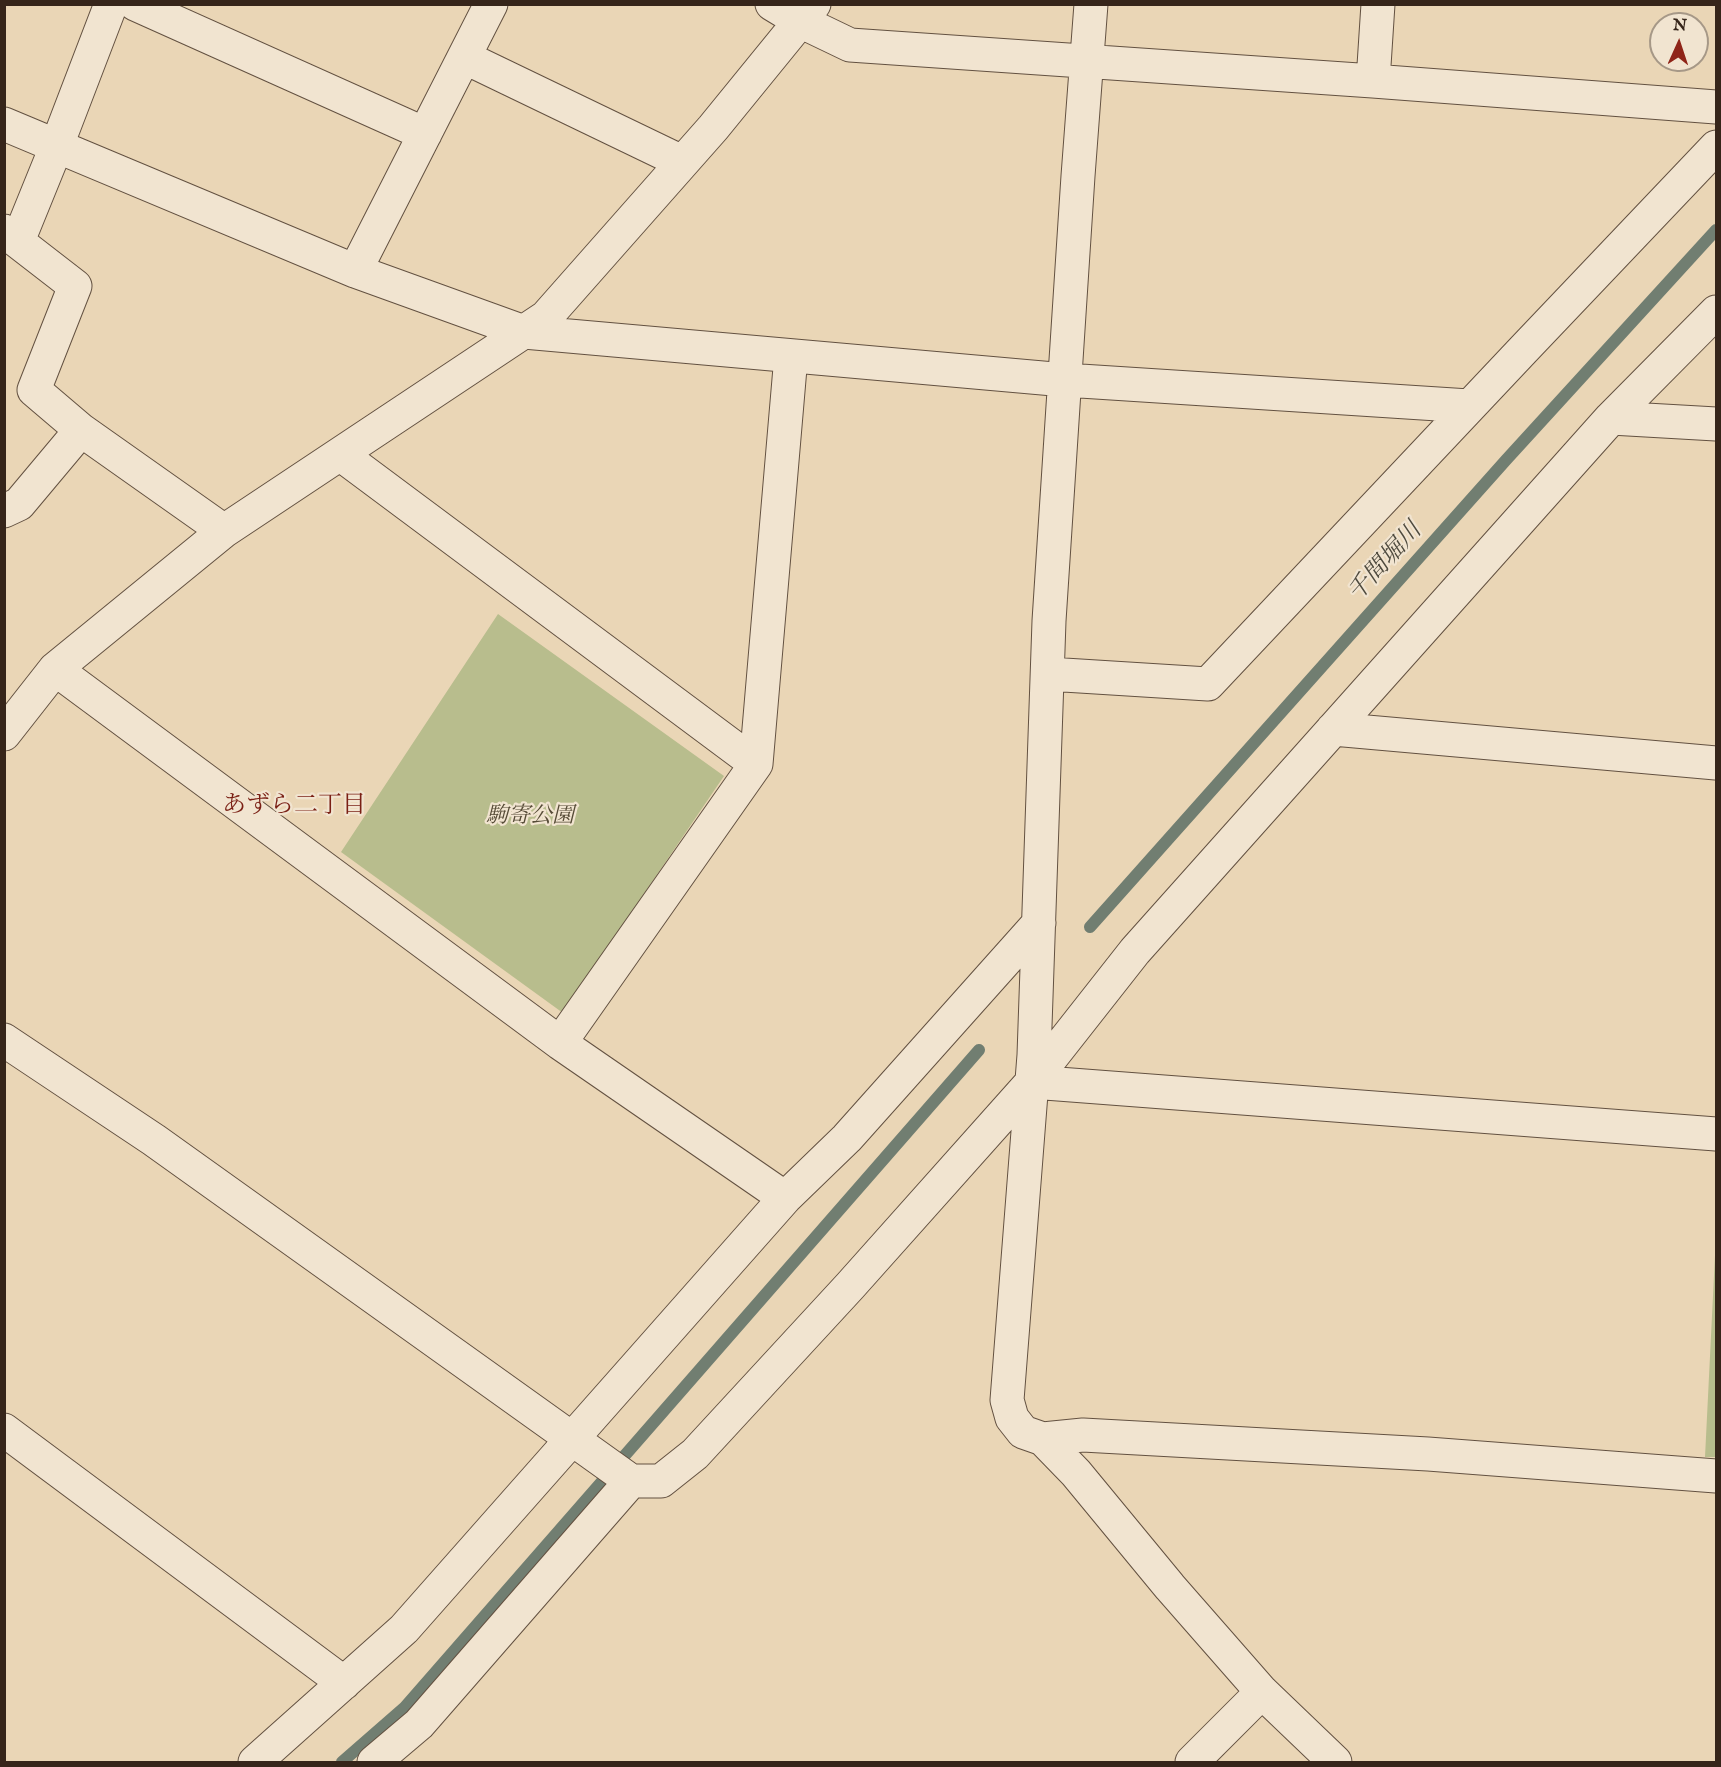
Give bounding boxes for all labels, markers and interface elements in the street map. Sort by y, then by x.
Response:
north arrow [1649,12,1709,72]
text: N [1672,16,1687,36]
water label: 千間堀川 [1343,518,1429,608]
district label: あずら二丁目 [222,793,366,821]
park label: 駒寄公園 [486,804,574,830]

